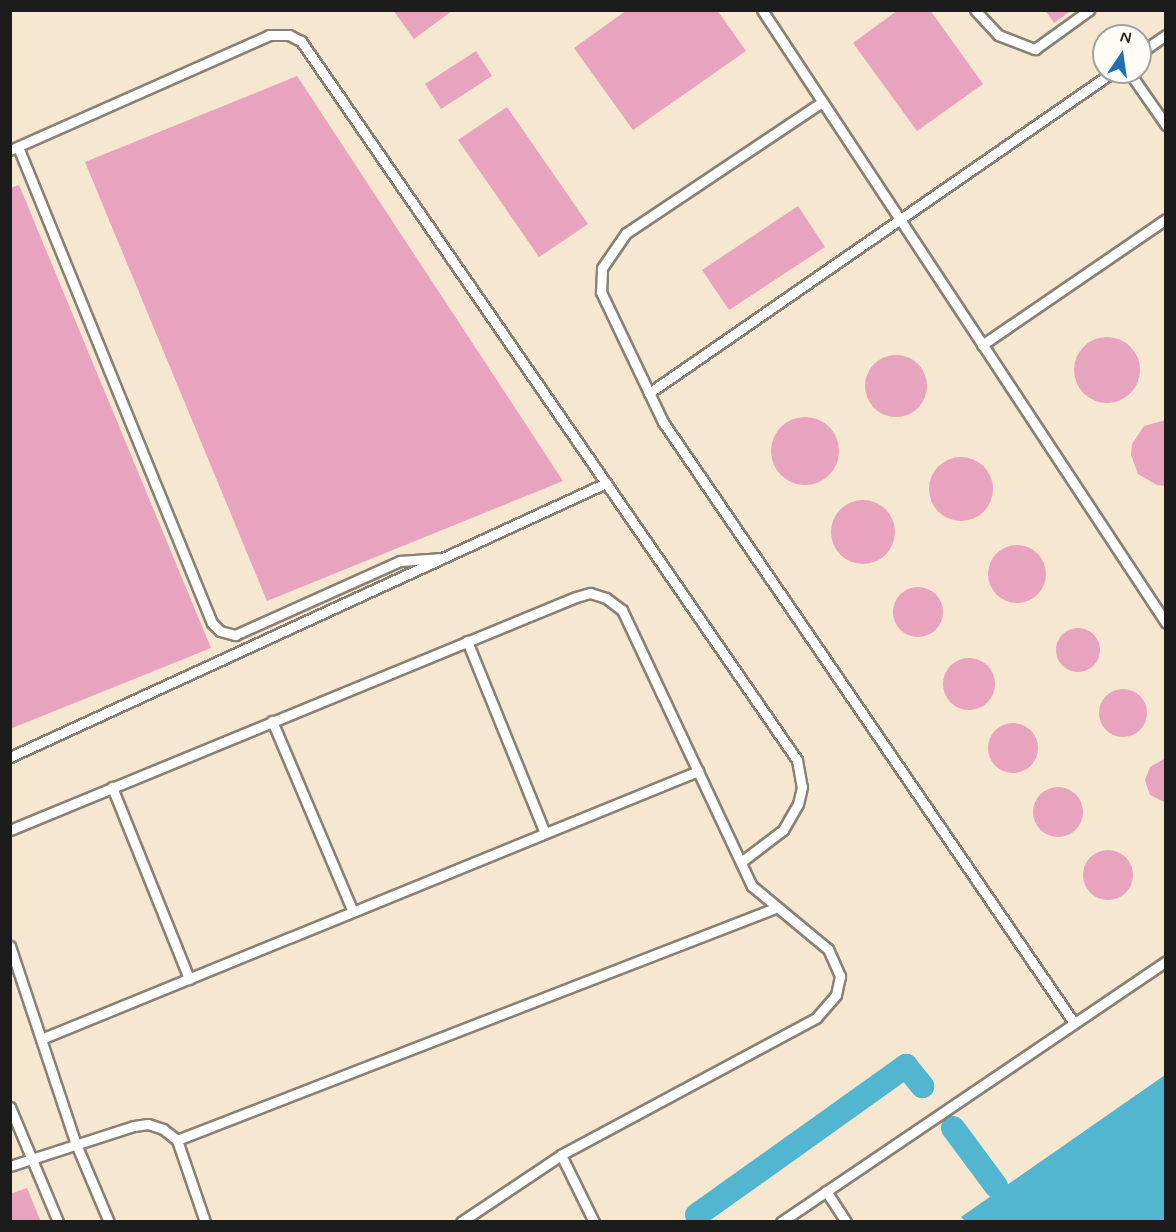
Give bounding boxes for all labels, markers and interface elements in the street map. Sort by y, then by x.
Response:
north arrow [1092,24,1152,84]
text: N [1118,26,1133,49]

